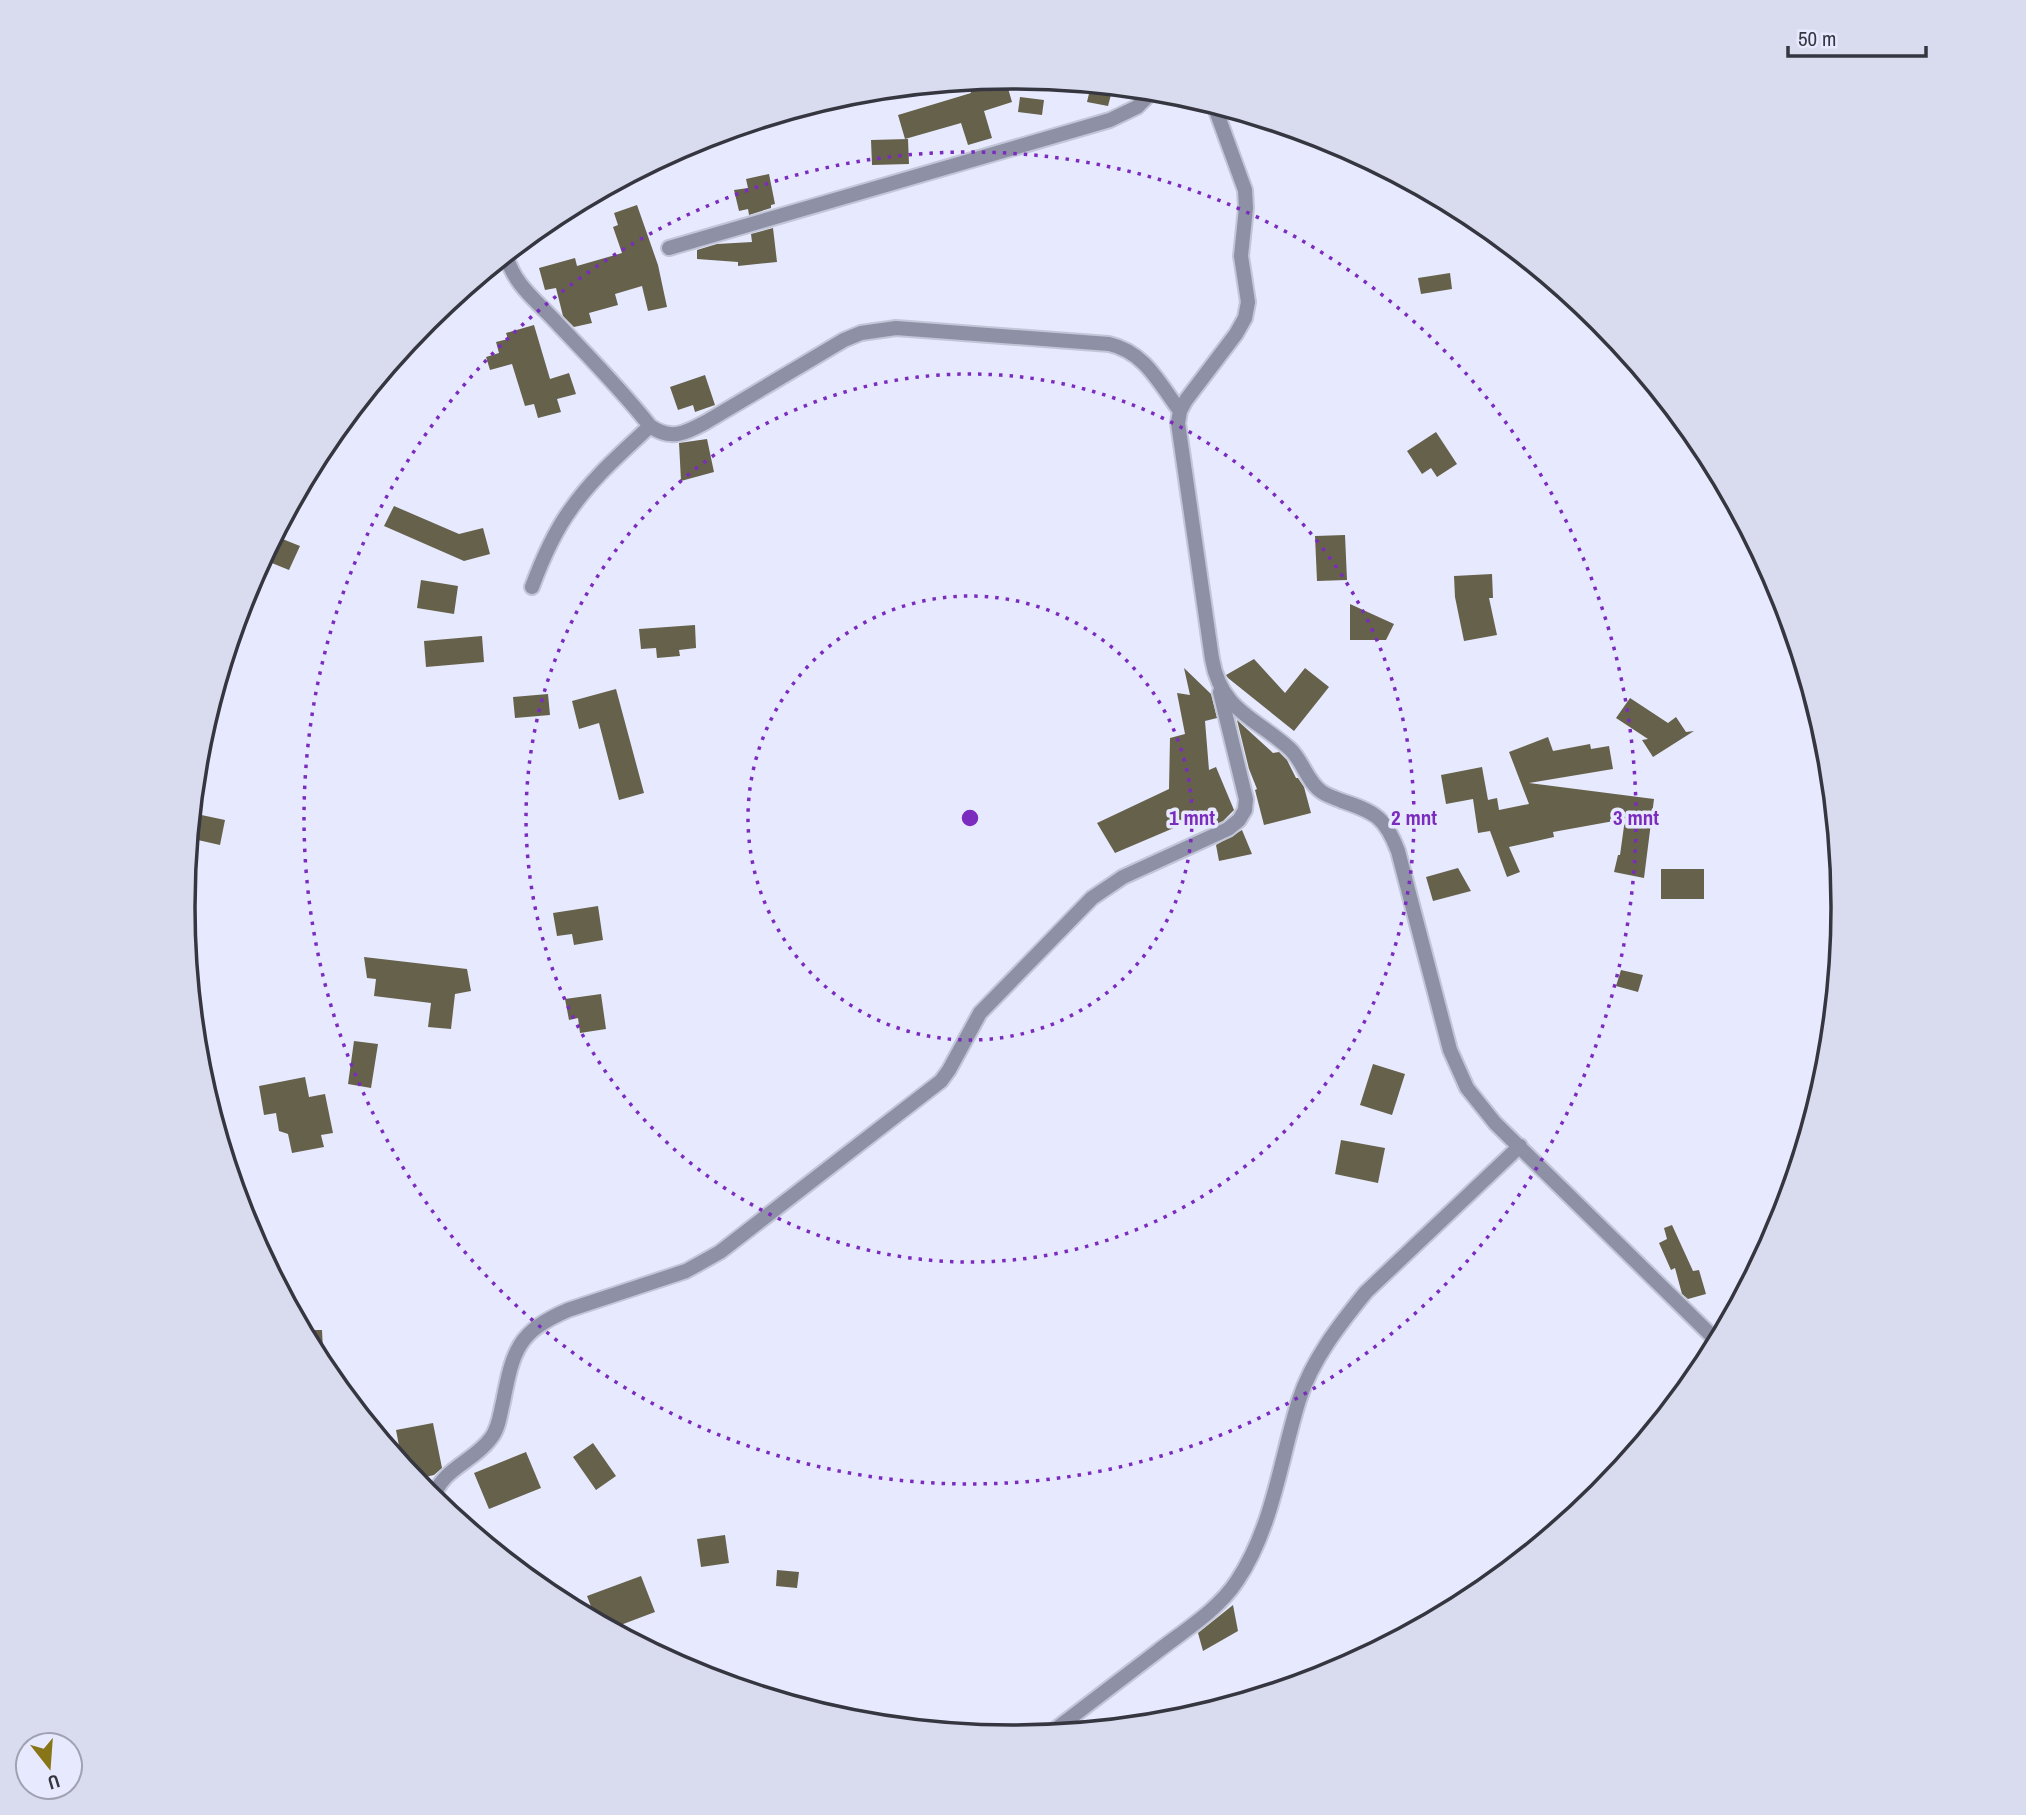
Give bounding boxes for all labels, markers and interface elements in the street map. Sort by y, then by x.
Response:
scale bar [1788,14,1926,58]
text: 50 m [1798,24,1836,53]
text: 1 mnt [1169,803,1215,832]
text: 2 mnt [1391,803,1437,832]
text: 3 mnt [1613,803,1659,832]
centre of rings [958,806,982,830]
north arrow [14,1731,84,1801]
text: U [45,1768,63,1796]

